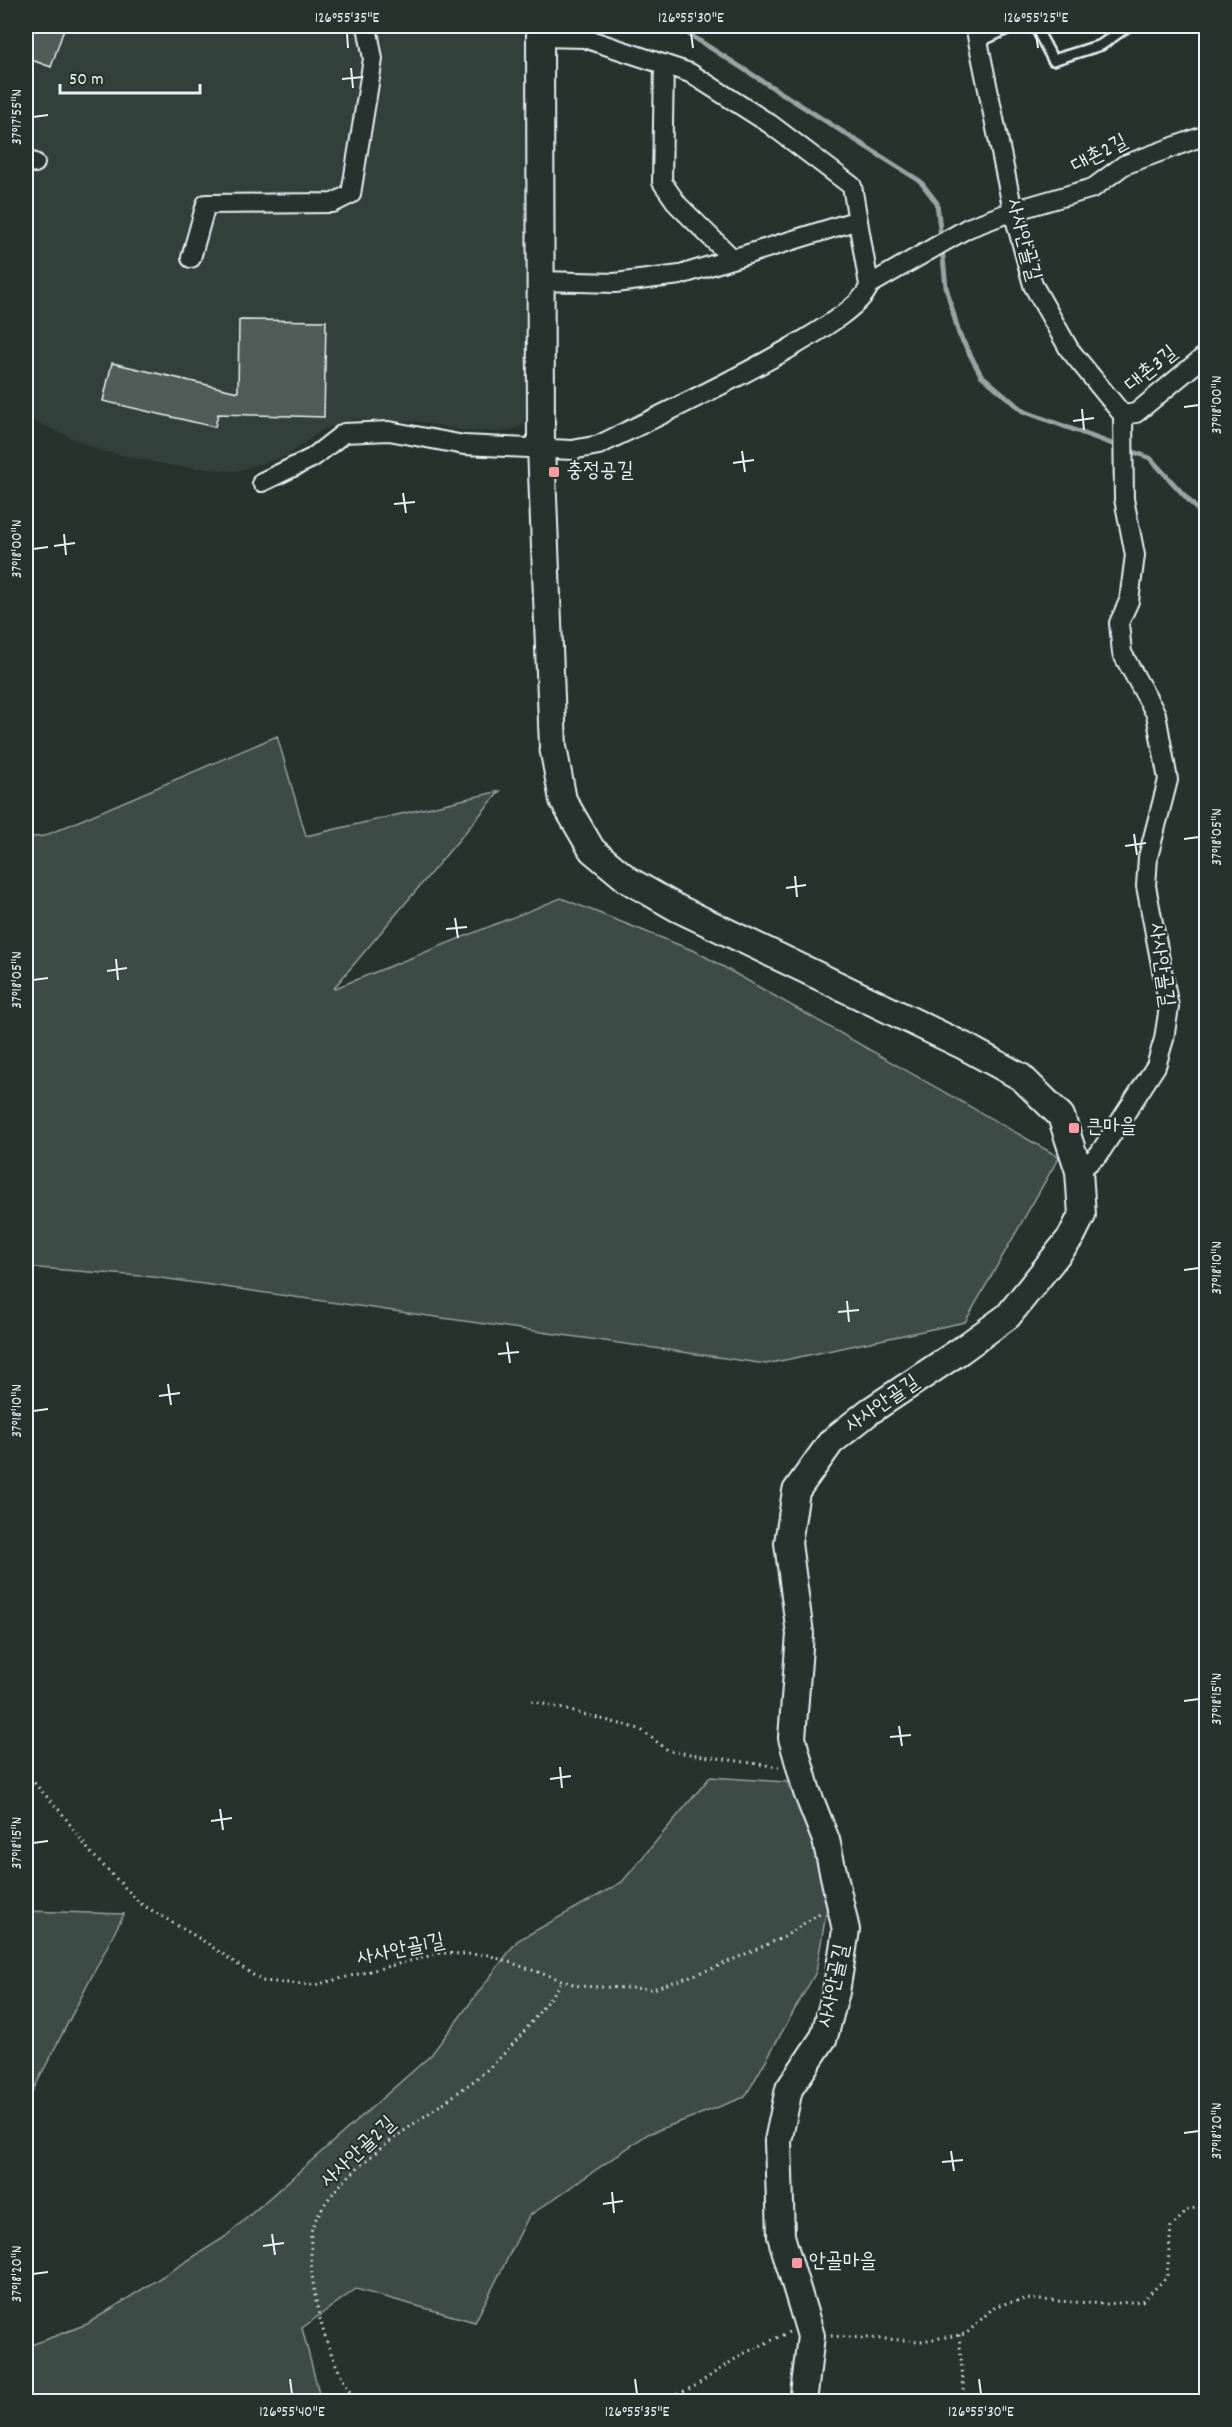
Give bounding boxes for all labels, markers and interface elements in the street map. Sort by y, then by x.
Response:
text: 126°55'35"E [315,8,379,30]
text: 126°55'30"E [658,8,724,30]
text: 126°55'25"E [1004,8,1068,30]
scale bar [60,57,200,95]
text: 50 m [69,68,104,93]
text: 37°17'55"N [7,89,29,145]
street label: 대촌2길 [1067,128,1134,182]
street label: 사사안골길 [997,195,1047,285]
street label: 대촌3길 [1119,339,1185,401]
text: 37°18'00"N [1207,376,1229,434]
place label: 충정공길 [566,457,634,487]
marker: 충정공길 [547,465,561,479]
text: 37°18'00"N [7,520,29,578]
text: 37°18'05"N [1207,808,1229,866]
street label: 사사안골길 [1139,921,1181,1009]
text: 37°18'05"N [7,951,29,1009]
place label: 큰마을 [1086,1113,1137,1143]
marker: 큰마을 [1067,1121,1081,1135]
text: 37°18'10"N [1207,1241,1229,1295]
street label: 사사안골길 [840,1368,926,1442]
text: 37°18'10"N [7,1384,29,1438]
text: 37°18'15"N [1207,1673,1229,1725]
text: 37°18'15"N [7,1817,29,1869]
street label: 사사안골1길 [354,1927,448,1975]
street label: 사사안골길 [812,1941,858,2030]
text: 37°18'20"N [1207,2103,1229,2159]
street label: 사사안골2길 [315,2110,404,2196]
text: 37°18'20"N [7,2246,29,2302]
place label: 안골마을 [809,2248,877,2278]
marker: 안골마을 [790,2256,804,2270]
text: 126°55'40"E [259,2402,325,2424]
text: 126°55'35"E [605,2402,669,2424]
text: 126°55'30"E [948,2402,1014,2424]

